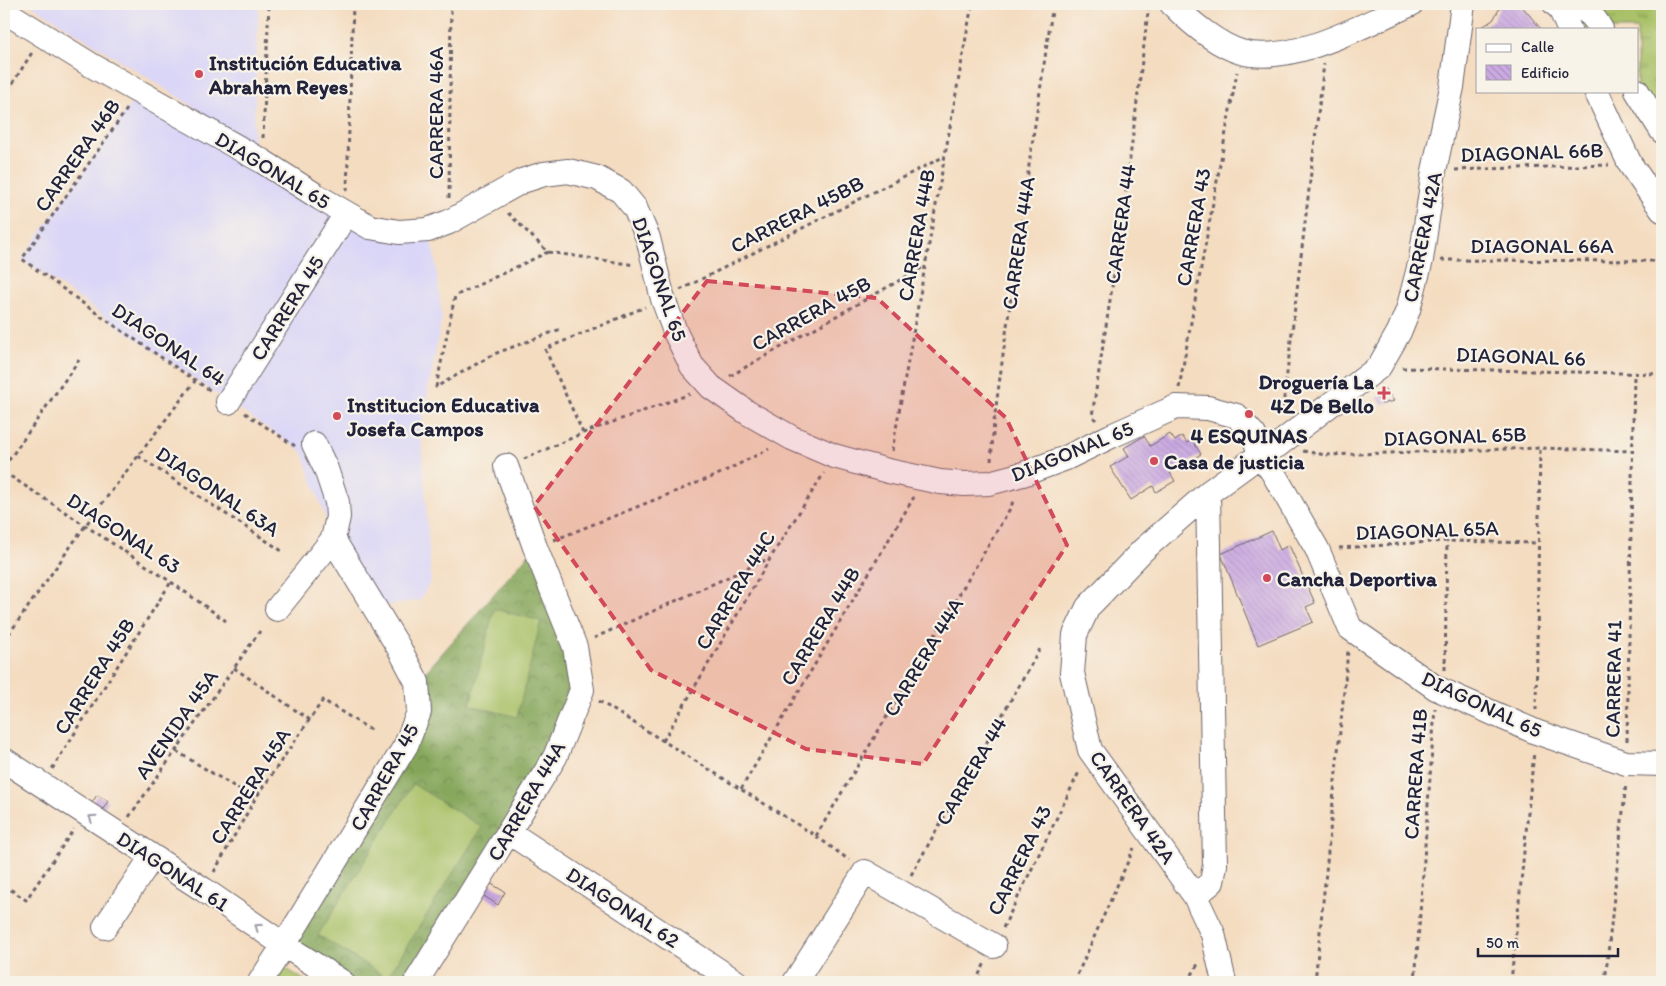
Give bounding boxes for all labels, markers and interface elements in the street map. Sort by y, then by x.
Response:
legend [1476,28,1638,92]
text: Calle [1521,38,1554,56]
street label: CARRERA 46A [423,46,448,179]
place label: Institución Educativa Abraham Reyes [208,50,402,100]
text: Edificio [1521,64,1569,82]
marker: Institución Educativa Abraham Reyes [193,68,205,80]
street label: CARRERA 46B [29,94,125,216]
street label: DIAGONAL 65 [211,126,335,214]
street label: DIAGONAL 66B [1460,137,1604,167]
street label: CARRERA 44 [1099,162,1141,286]
street label: CARRERA 43 [1170,166,1216,288]
street label: CARRERA 44B [892,167,940,303]
street label: CARRERA 42A [1397,169,1447,304]
street label: CARRERA 45BB [726,170,868,258]
street label: CARRERA 44A [996,174,1040,311]
street label: DIAGONAL 65 [627,214,693,344]
street label: DIAGONAL 66A [1470,233,1614,258]
street label: CARRERA 45 [245,251,329,365]
street label: CARRERA 45B [747,270,875,356]
street label: DIAGONAL 64 [107,297,231,391]
street label: DIAGONAL 66 [1456,341,1586,371]
place label: Droguería La 4Z De Bello [1258,369,1375,418]
marker: Droguería La 4Z De Bello [1378,387,1390,399]
place label: Institucion Educativa Josefa Campos [346,392,540,442]
marker: 4 ESQUINAS [1243,408,1255,420]
marker: Institucion Educativa Josefa Campos [331,410,343,422]
street label: DIAGONAL 65 [1007,415,1137,487]
street label: DIAGONAL 65B [1383,421,1527,451]
place label: 4 ESQUINAS [1190,423,1308,448]
street label: DIAGONAL 63A [151,440,285,542]
place label: Casa de justicia [1164,449,1305,475]
marker: Casa de justicia [1148,455,1160,467]
street label: DIAGONAL 63 [63,487,185,579]
street label: DIAGONAL 65A [1355,515,1500,545]
street label: CARRERA 44C [690,526,780,654]
street label: CARRERA 44B [775,562,865,690]
place label: Cancha Deportiva [1277,566,1438,592]
marker: Cancha Deportiva [1261,572,1273,584]
street label: CARRERA 44A [878,593,969,721]
street label: CARRERA 45B [48,613,140,739]
street label: CARRERA 41 [1599,620,1627,738]
street label: AVENIDA 45A [129,664,223,784]
street label: DIAGONAL 65 [1418,665,1546,743]
street label: CARRERA 41B [1398,708,1432,840]
street label: CARRERA 44 [930,712,1012,830]
street label: CARRERA 45 [344,719,424,835]
street label: CARRERA 45A [204,723,296,849]
street label: CARRERA 44A [482,736,571,865]
street label: CARRERA 42A [1085,746,1182,869]
street label: CARRERA 43 [982,801,1056,919]
one-way arrow [89,815,98,825]
street label: DIAGONAL 61 [112,825,234,917]
street label: DIAGONAL 62 [562,861,684,953]
one-way arrow [254,924,263,933]
scale bar [1478,926,1618,958]
text: 50 m [1486,934,1519,952]

